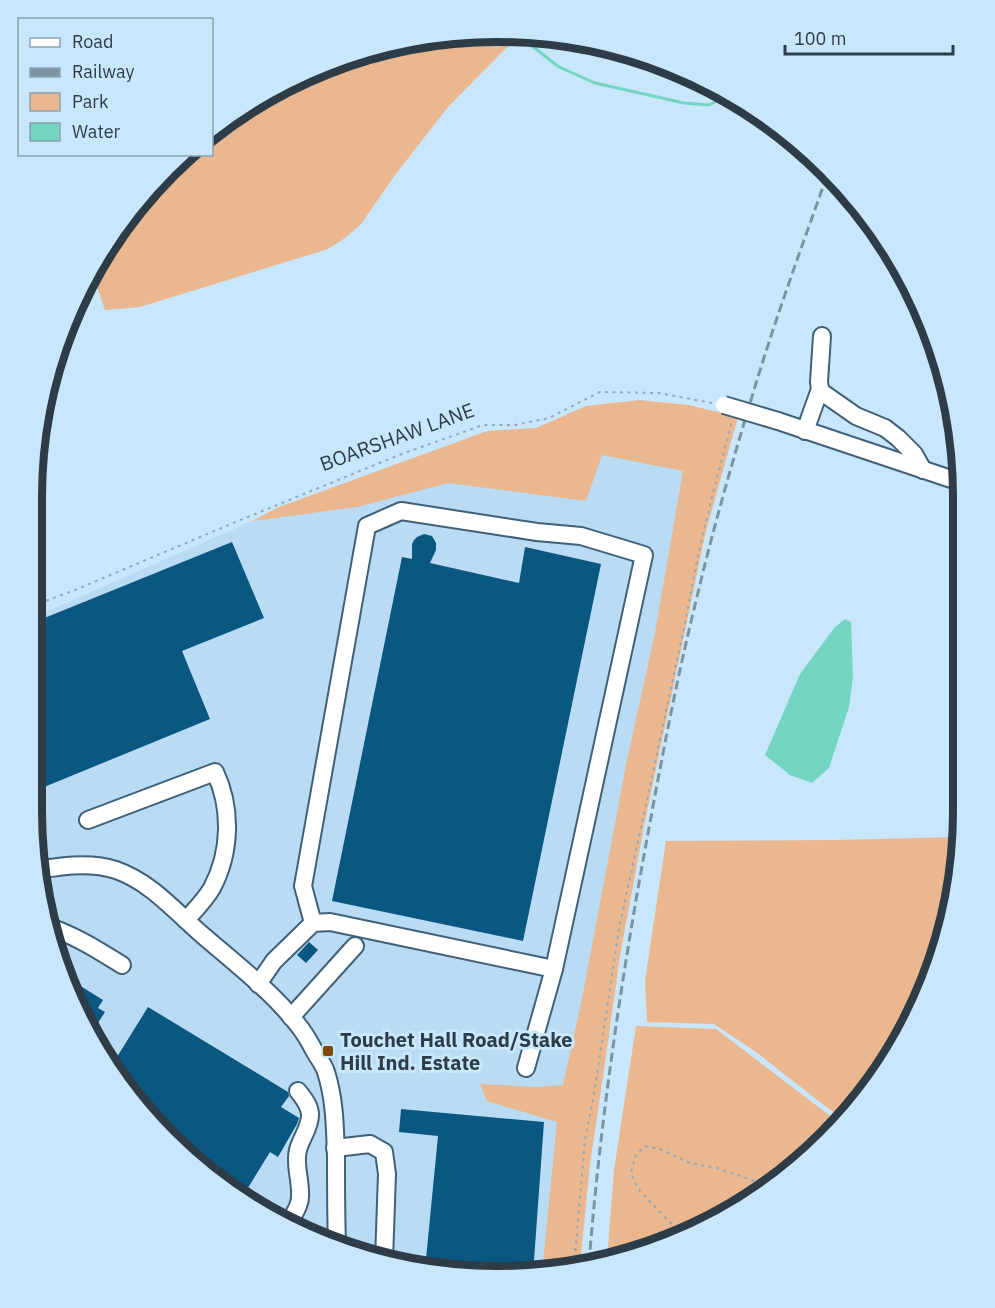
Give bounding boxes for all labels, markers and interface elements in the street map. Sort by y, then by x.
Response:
legend [18,18,213,156]
scale bar [785,18,953,56]
text: 100 m [794,27,846,50]
text: Road [72,30,113,53]
text: Railway [72,60,134,83]
text: Park [72,90,109,113]
text: Water [72,120,121,143]
street label: BOARSHAW LANE [316,396,478,477]
place label: Touchet Hall Road/Stake Hill Ind. Estate [340,1026,572,1076]
marker: Touchet Hall Road/Stake Hill Ind. Estate [321,1044,335,1058]

